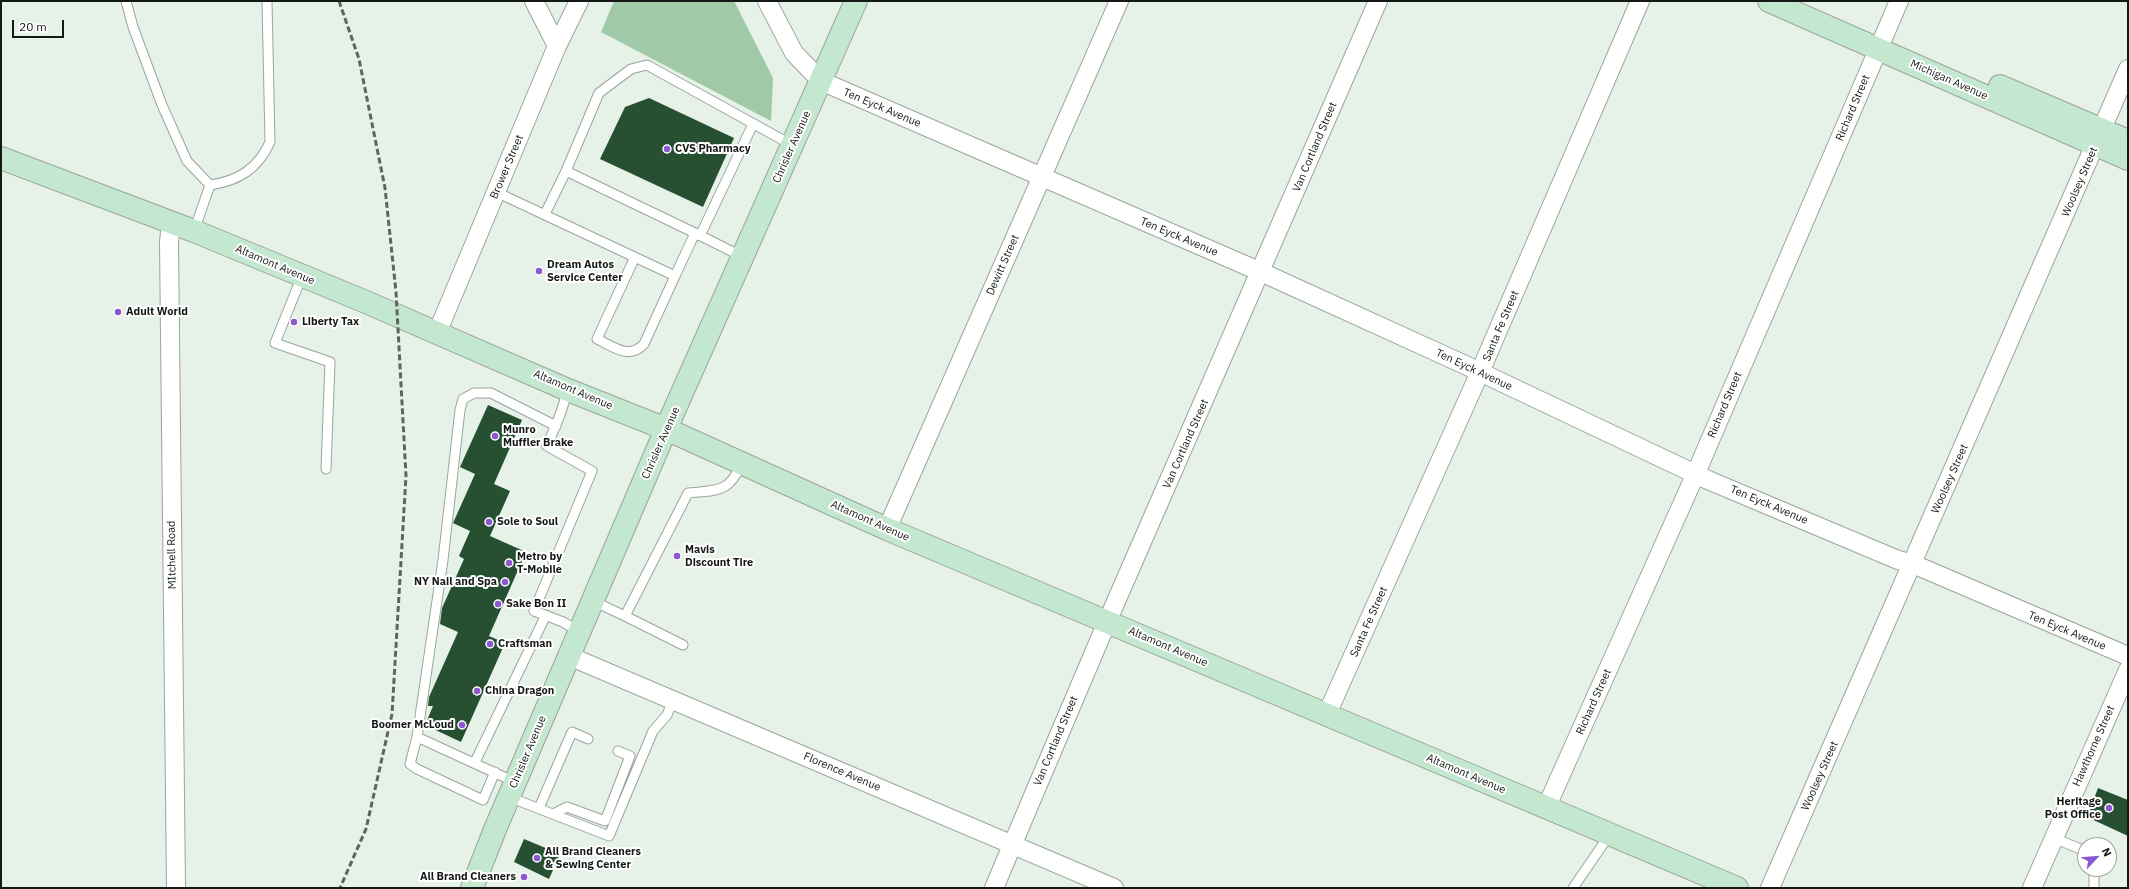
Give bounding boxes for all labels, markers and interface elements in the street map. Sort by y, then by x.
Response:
scale bar [14,12,66,38]
text: 20 m [19,19,47,34]
street label: Michigan Avenue [1908,57,1990,103]
street label: Richard Street [1833,73,1873,143]
street label: Ten Eyck Avenue [841,86,923,130]
street label: Van Cortland Street [1290,100,1340,194]
street label: Chrisler Avenue [770,109,814,185]
street label: Brower Street [488,133,526,201]
place label: CVS Pharmacy [675,142,751,156]
marker: CVS Pharmacy [662,144,672,154]
street label: Woolsey Street [2059,145,2101,219]
street label: Ten Eyck Avenue [1138,215,1220,259]
street label: Dewitt Street [984,233,1022,297]
street label: Altamont Avenue [233,242,317,288]
place label: Dream Autos Service Center [547,258,623,284]
marker: Dream Autos Service Center [534,266,544,276]
street label: Santa Fe Street [1480,289,1522,363]
place label: Adult World [126,305,188,319]
marker: Adult World [113,307,123,317]
place label: Liberty Tax [302,315,359,329]
marker: Liberty Tax [289,317,299,327]
street label: Ten Eyck Avenue [1434,346,1514,394]
street label: Altamont Avenue [531,367,615,413]
street label: Richard Street [1705,370,1745,440]
street label: Van Cortland Street [1160,397,1212,491]
street label: Chrisler Avenue [639,405,683,481]
place label: Munro Muffler Brake [503,423,573,449]
marker: Munro Muffler Brake [490,431,500,441]
street label: Woolsey Street [1929,442,1971,516]
street label: Ten Eyck Avenue [1728,483,1810,527]
street label: Altamont Avenue [829,498,911,544]
place label: Sole to Soul [497,515,558,529]
marker: Sole to Soul [484,517,494,527]
street label: MItchell Road [165,520,179,590]
place label: Mavis Discount Tire [685,543,753,569]
place label: Metro by T-Mobile [517,550,562,576]
marker: Mavis Discount Tire [672,551,682,561]
marker: Metro by T-Mobile [504,558,514,568]
place label: NY Nail and Spa [414,575,497,589]
marker: NY Nail and Spa [500,577,510,587]
street label: Santa Fe Street [1348,585,1390,659]
place label: Sake Bon II [506,597,566,611]
marker: Sake Bon II [493,599,503,609]
street label: Ten Eyck Avenue [2026,609,2108,653]
street label: Altamont Avenue [1126,624,1210,670]
place label: Craftsman [498,637,552,651]
marker: Craftsman [485,639,495,649]
street label: Richard Street [1574,667,1614,737]
place label: China Dragon [485,684,554,698]
marker: China Dragon [472,686,482,696]
street label: Van Cortland Street [1031,694,1081,788]
street label: Hawthorne Street [2070,703,2118,789]
street label: Chrisler Avenue [507,714,549,790]
place label: Boomer McLoud [371,718,454,732]
marker: Boomer McLoud [457,720,467,730]
street label: Woolsey Street [1799,739,1841,813]
street label: Florence Avenue [801,750,883,794]
street label: Altamont Avenue [1424,751,1508,797]
place label: Heritage Post Office [2045,795,2101,821]
marker: Heritage Post Office [2104,803,2114,813]
north arrow [2077,837,2117,877]
place label: All Brand Cleaners & Sewing Center [545,845,641,871]
text: N [2099,846,2115,859]
marker: All Brand Cleaners & Sewing Center [532,853,542,863]
place label: All Brand Cleaners [420,870,516,884]
marker: All Brand Cleaners [519,872,529,882]

